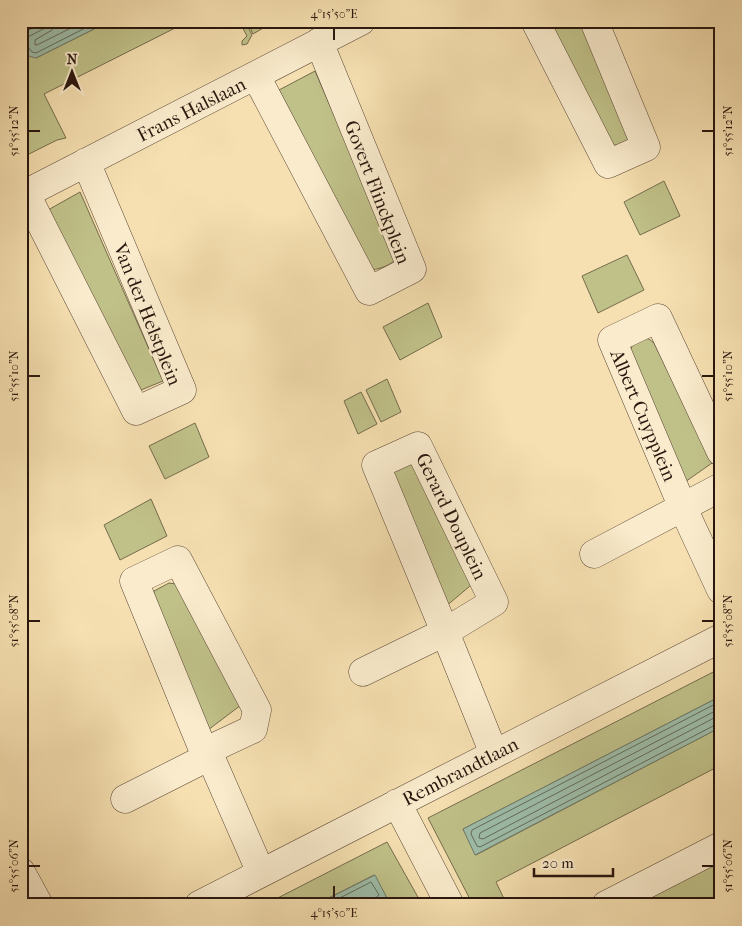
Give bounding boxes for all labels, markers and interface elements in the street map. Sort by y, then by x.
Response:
text: 4°15'50"E [310,7,358,21]
north arrow [48,48,98,98]
text: N [67,51,78,68]
street label: Frans Halslaan [133,73,249,147]
text: 51°55'12"N [7,106,21,156]
text: 51°55'12"N [721,106,735,156]
street label: Govert Flinckplein [340,118,415,267]
street label: Van der Helstplein [108,239,186,389]
street label: Albert Cuypplein [605,345,681,485]
text: 51°55'10"N [7,350,21,402]
text: 51°55'10"N [721,350,735,402]
street label: Gerard Douplein [411,450,491,583]
text: 51°55'08"N [7,594,21,648]
text: 51°55'08"N [721,594,735,648]
street label: Rembrandtlaan [399,733,522,811]
text: 51°55'06"N [7,839,21,893]
text: 51°55'06"N [721,839,735,893]
scale bar [534,846,613,878]
text: 20 m [542,854,574,872]
text: 4°15'50"E [310,906,358,920]

